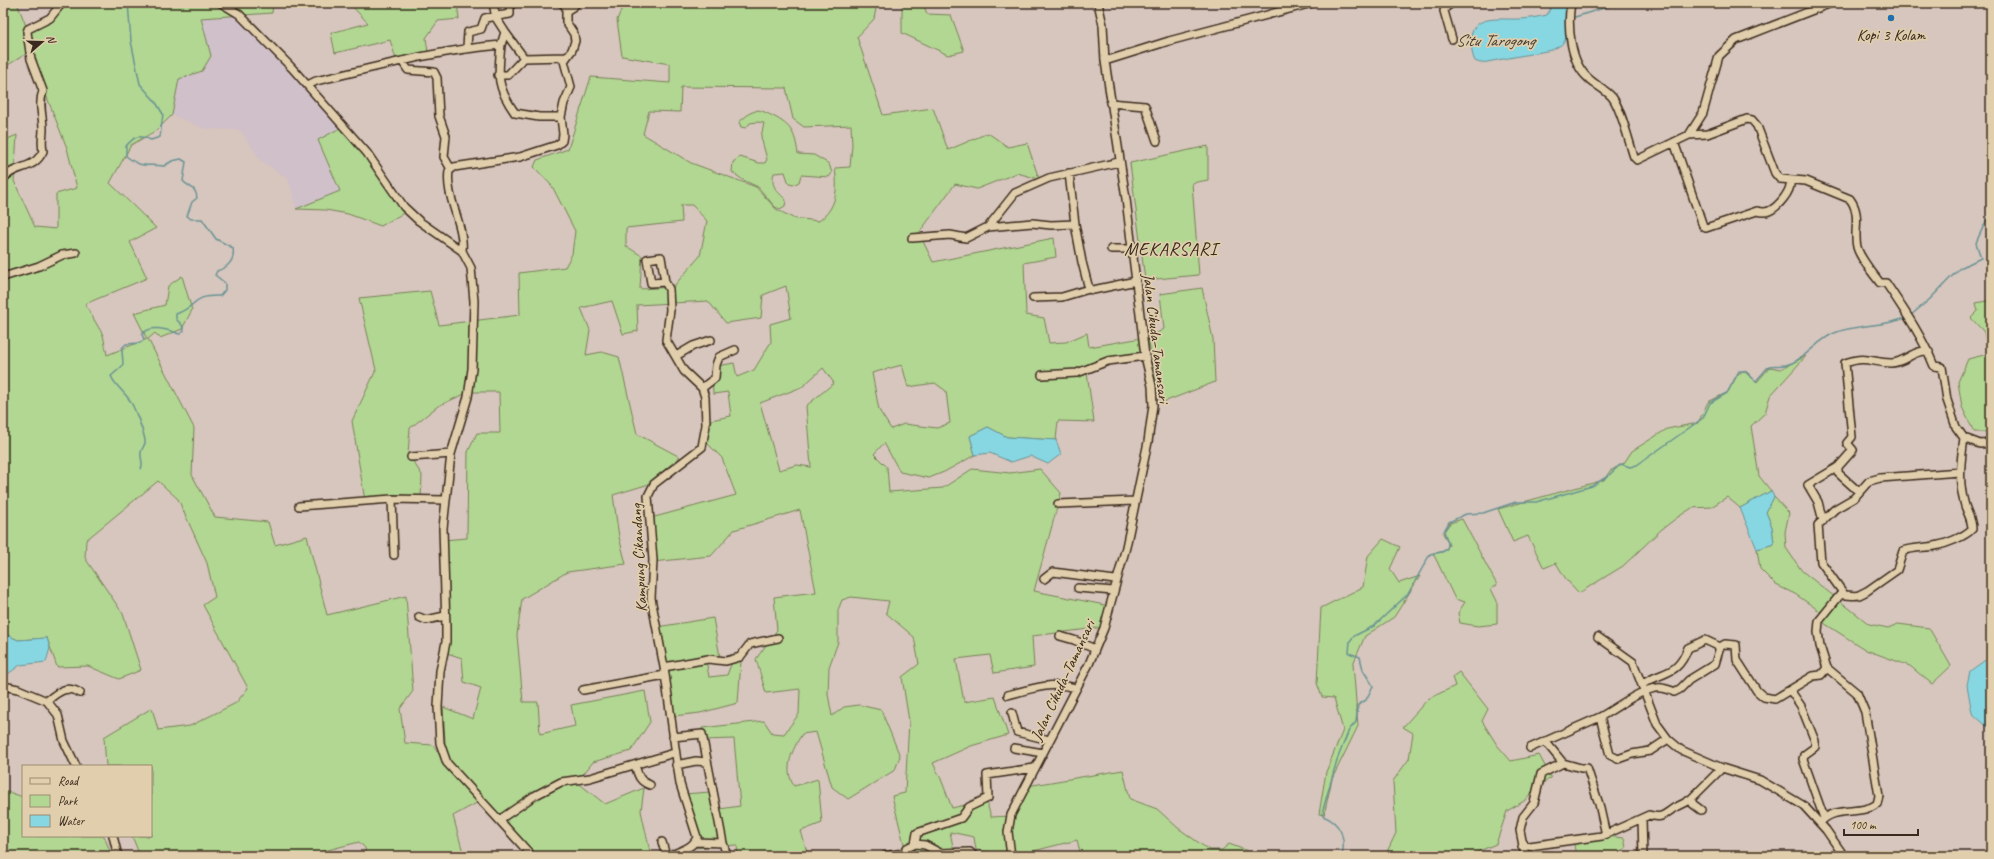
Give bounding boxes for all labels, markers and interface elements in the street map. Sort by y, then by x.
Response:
marker: Kopi 3 Kolam [1886,13,1896,23]
north arrow [22,22,62,62]
place label: Kopi 3 Kolam [1857,25,1926,45]
water label: Situ Tarogong [1456,30,1537,51]
text: N [44,33,60,46]
district label: MEKARSARI [1124,238,1221,260]
street label: Jalan Cikuda–Tamansari [1138,271,1174,406]
street label: Kampung Cikandang [626,502,652,612]
street label: Jalan Cikuda–Tamansari [1026,615,1100,745]
legend [22,765,152,837]
text: Road [58,773,80,789]
text: Park [58,793,79,809]
scale bar [1844,811,1918,837]
text: Water [58,813,86,829]
text: 100 m [1850,817,1877,833]

